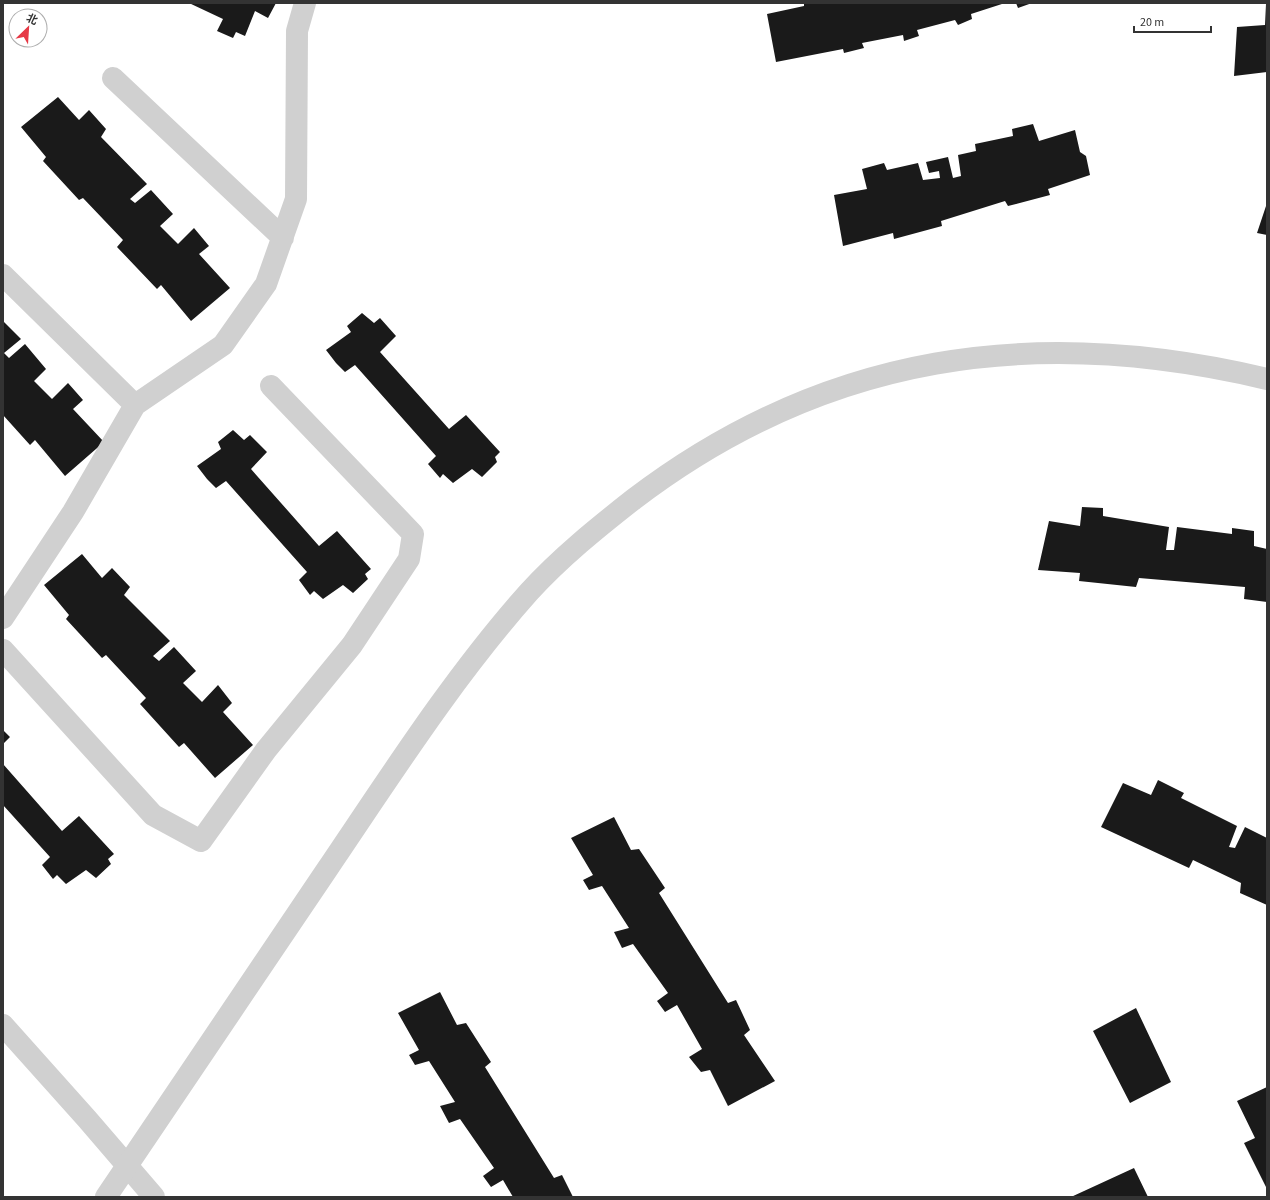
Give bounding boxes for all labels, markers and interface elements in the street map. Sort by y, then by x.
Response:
north arrow [8,8,48,48]
scale bar [1134,8,1211,34]
text: 北 [24,10,40,29]
text: 20 m [1140,14,1164,31]

